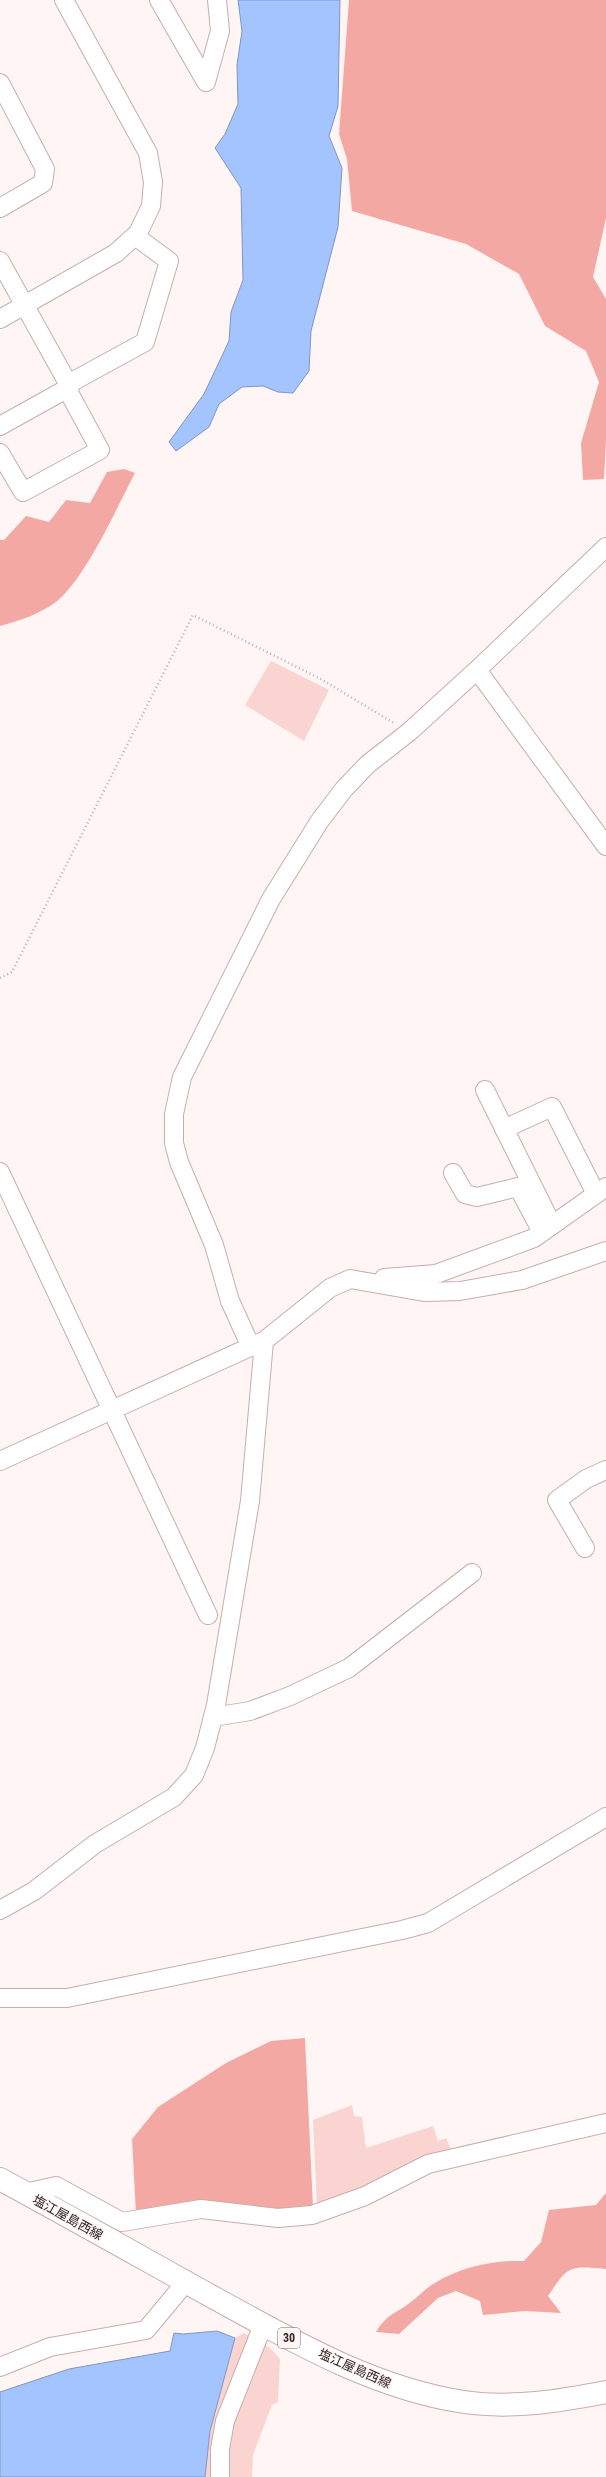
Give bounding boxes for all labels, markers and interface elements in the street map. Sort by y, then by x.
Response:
street label: 塩江屋島西線 [30,2192,106,2243]
road number: 30 [278,2328,300,2348]
street label: 塩江屋島西線 [316,2346,393,2391]

